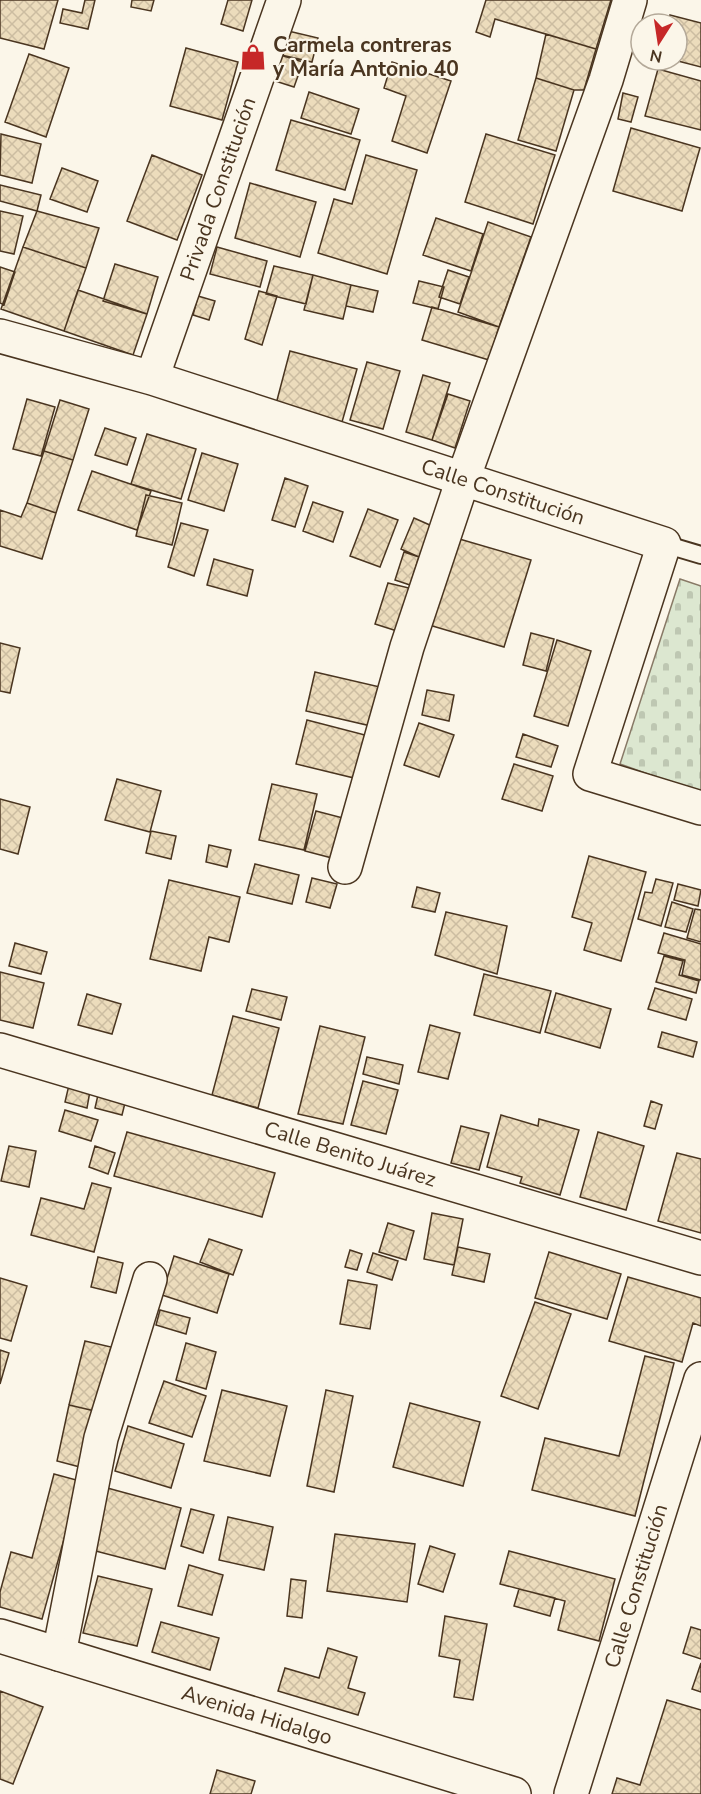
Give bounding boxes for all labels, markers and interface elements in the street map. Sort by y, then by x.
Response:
north arrow [629,12,689,72]
place label: Carmela contreras y María Antonio 40 [272,31,459,83]
shop icon: Carmela contreras y María Antonio 40 [238,42,268,72]
text: N [648,44,664,68]
street label: Privada Constitución [173,93,263,285]
street label: Calle Constitución [418,452,588,532]
street label: Calle Benito Juárez [261,1115,440,1194]
street label: Calle Constitución [598,1500,674,1672]
street label: Avenida Hidalgo [178,1679,336,1751]

